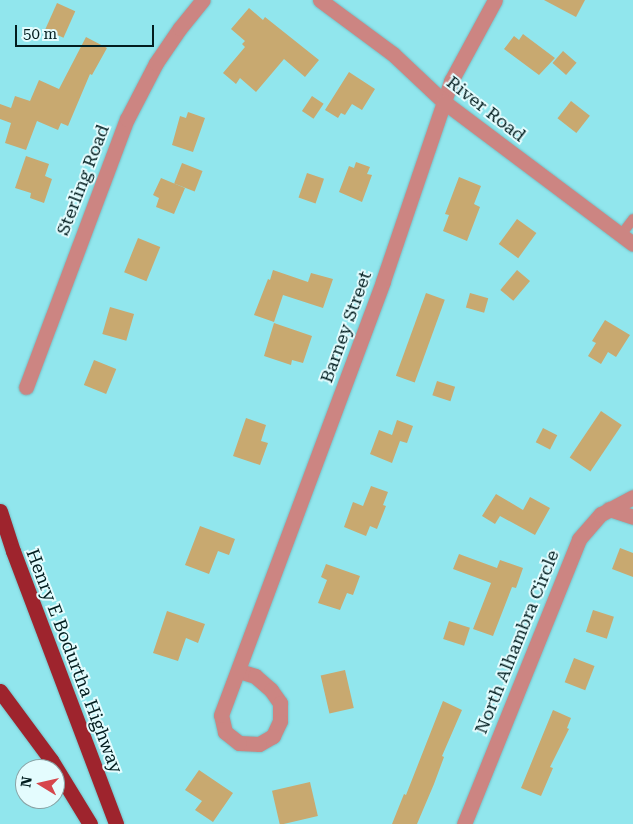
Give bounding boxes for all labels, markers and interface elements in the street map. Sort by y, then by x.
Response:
scale bar [18,15,156,47]
text: 50 m [23,25,57,43]
street label: River Road [442,71,530,147]
street label: Sterling Road [52,122,114,238]
street label: Barney Street [316,268,376,386]
street label: Henry E Bodurtha Highway [21,546,127,776]
street label: North Alhambra Circle [470,547,564,737]
north arrow [15,759,65,809]
text: N [17,775,35,788]

